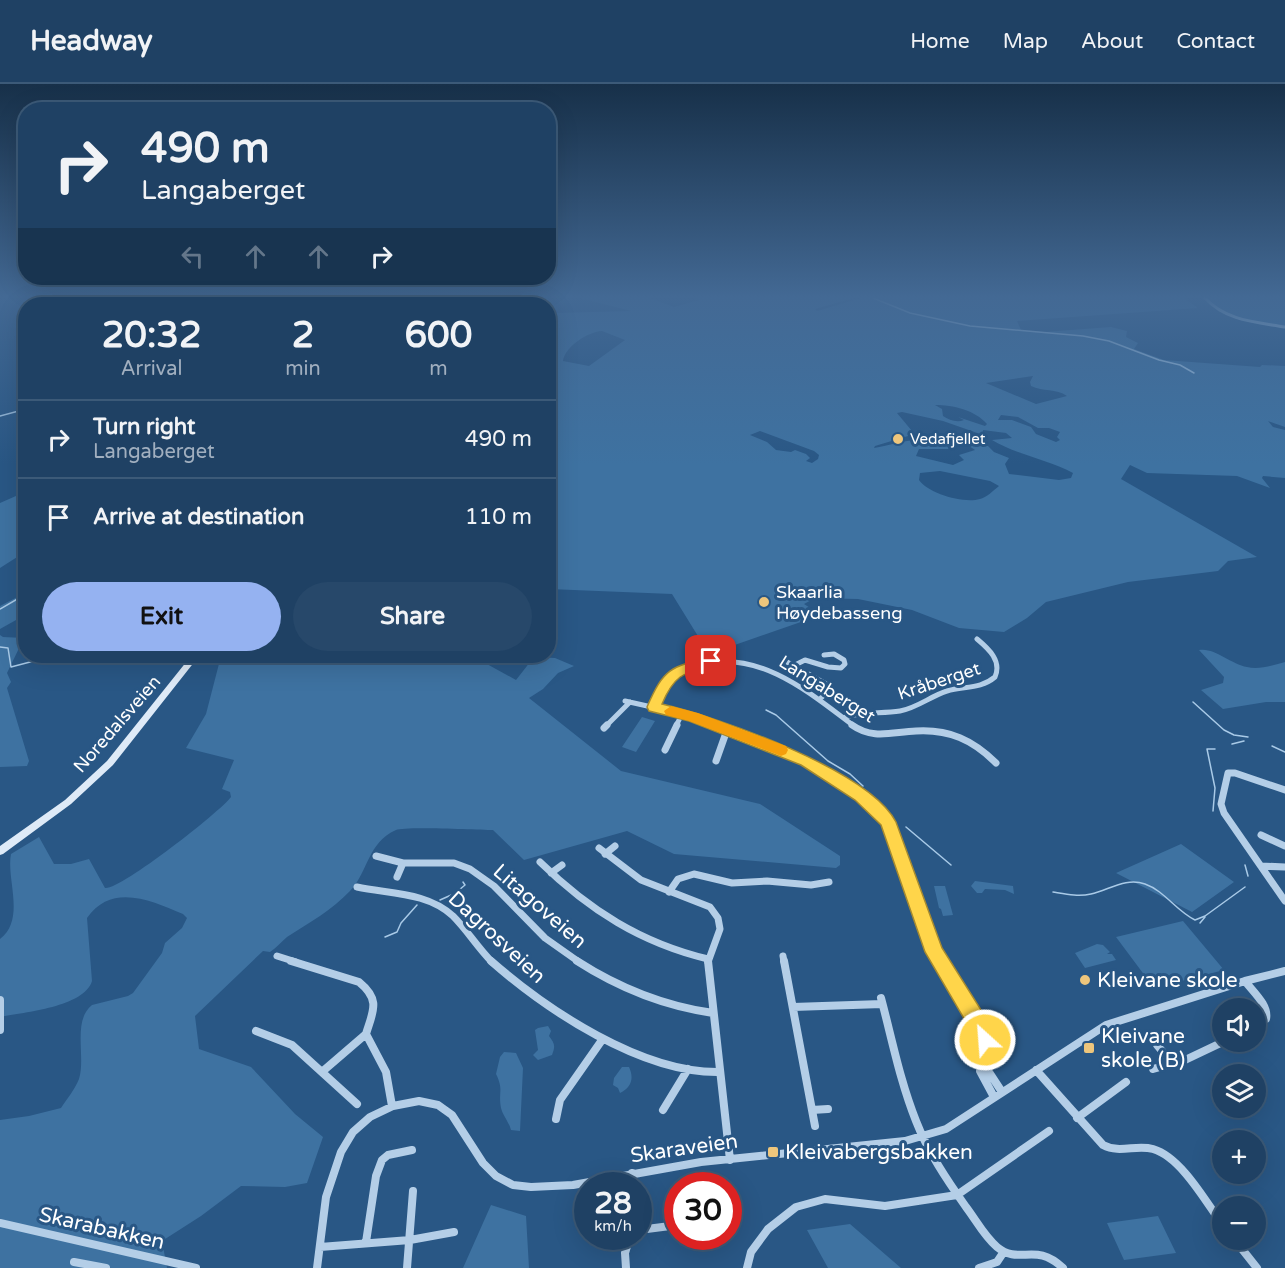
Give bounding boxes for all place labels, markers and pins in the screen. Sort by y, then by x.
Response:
place label: Vedafjellet [910,430,986,448]
marker: Vedafjellet [891,432,905,446]
place label: Skaarlia Høydebasseng [776,581,903,624]
marker: Skaarlia Høydebasseng [757,595,771,609]
pin [685,635,736,686]
place label: Kleivane skole [1097,968,1238,993]
marker: Kleivane skole [1078,973,1092,987]
place label: Kleivane skole (B) [1101,1024,1185,1073]
marker: Kleivane skole (B) [1082,1041,1096,1055]
place label: Kleivabergsbakken [785,1140,973,1165]
marker: Kleivabergsbakken [766,1145,780,1159]

